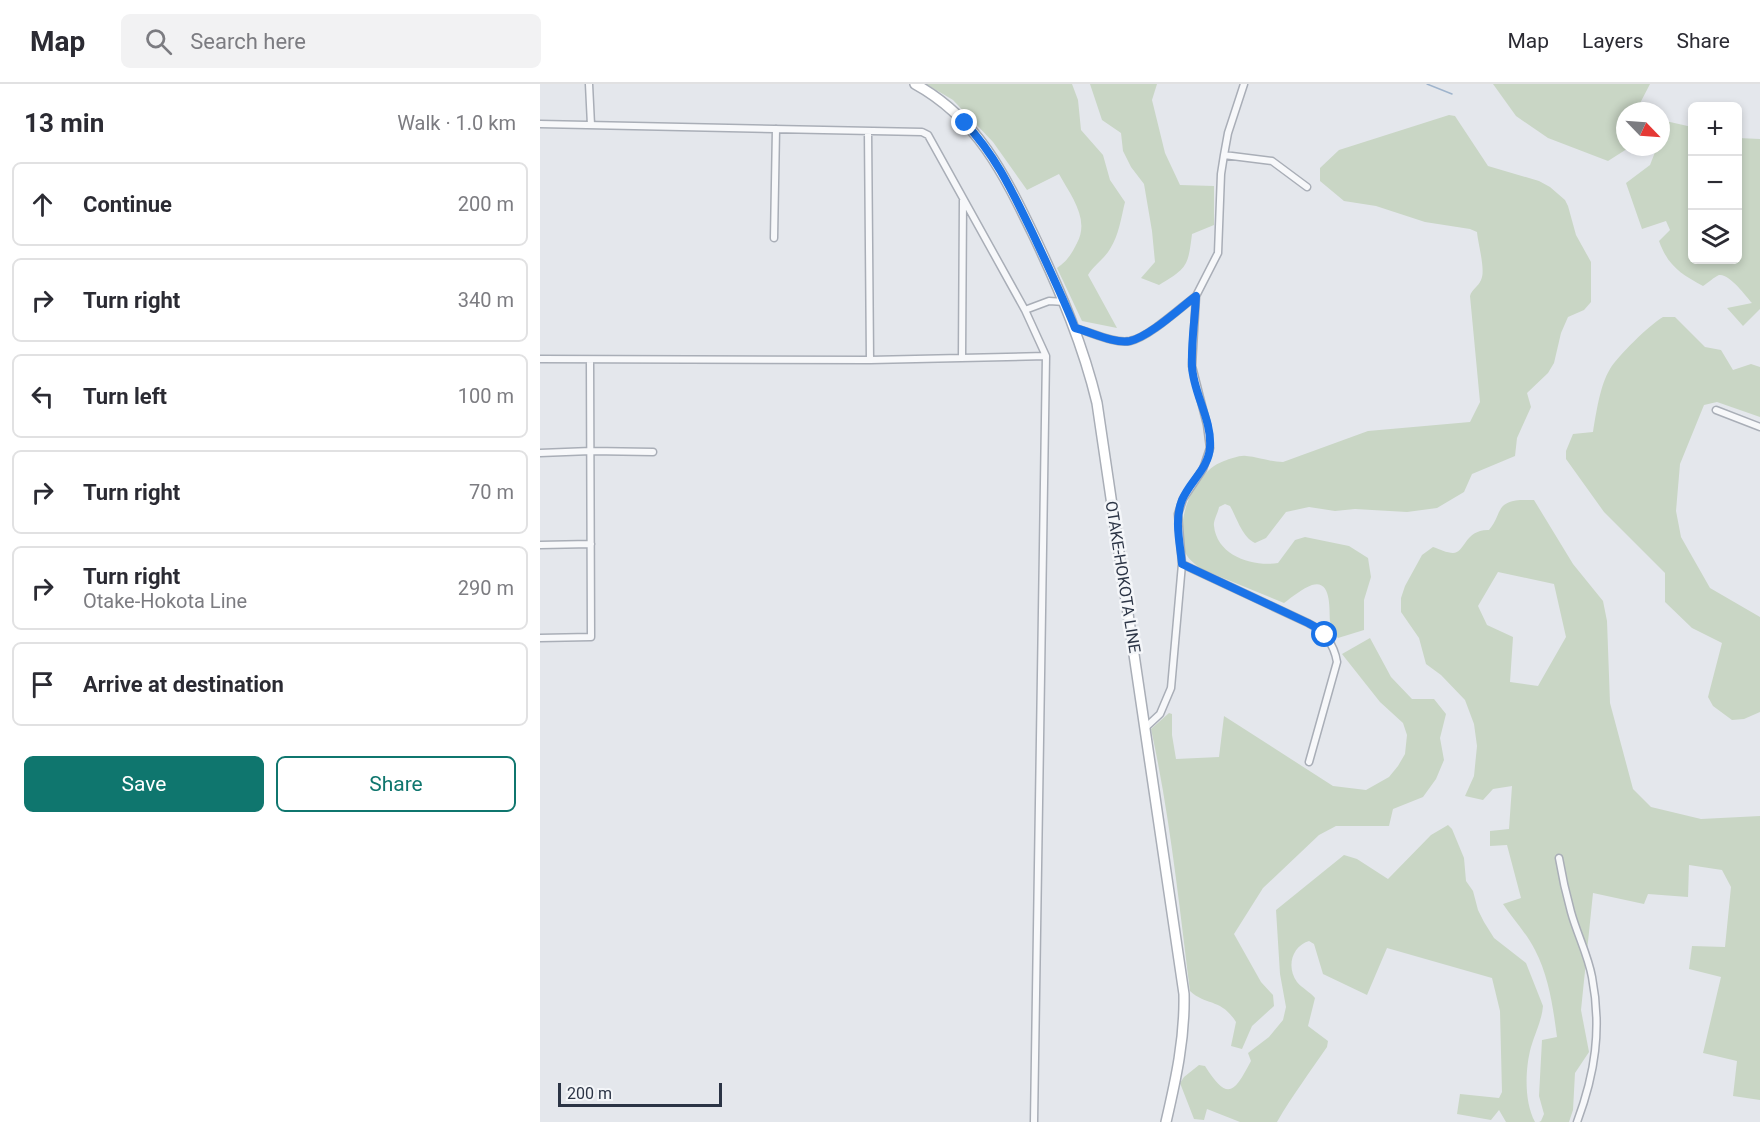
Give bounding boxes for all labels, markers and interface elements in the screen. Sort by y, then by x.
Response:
search box [121,14,541,68]
text: Map [30,25,85,58]
icon: search [142,25,175,58]
text: Search here [190,29,306,54]
text: Map [1507,29,1549,53]
text: Layers [1582,29,1643,53]
text: Share [1676,29,1730,53]
north arrow [1616,102,1670,156]
map controls [1688,102,1742,264]
button: + [1688,102,1742,156]
text: 13 min [24,108,104,138]
route end [951,109,977,135]
text: Walk · 1.0 km [397,111,516,135]
button: − [1688,156,1742,210]
icon: ahead [26,188,59,221]
text: Continue [83,192,172,217]
text: 200 m [458,192,514,216]
button: layers [1688,210,1742,264]
icon: right [26,284,59,317]
text: Turn right [83,288,180,313]
text: 340 m [458,288,514,312]
icon: left [26,380,59,413]
text: Turn left [83,384,167,409]
text: 100 m [458,384,514,408]
icon: right [26,476,59,509]
text: Turn right [83,480,180,505]
text: 70 m [469,480,514,504]
street label: OTAKE-HOKOTA LINE [1102,500,1144,654]
text: Turn right [83,564,180,589]
icon: right [26,572,59,605]
text: 290 m [458,576,514,600]
text: Otake-Hokota Line [83,589,247,613]
route start [1311,621,1337,647]
icon: arrive [26,668,59,701]
text: Arrive at destination [83,672,284,697]
button: Save [24,756,264,812]
button: Share [276,756,516,812]
scale bar [558,1080,722,1108]
text: 200 m [567,1084,612,1103]

